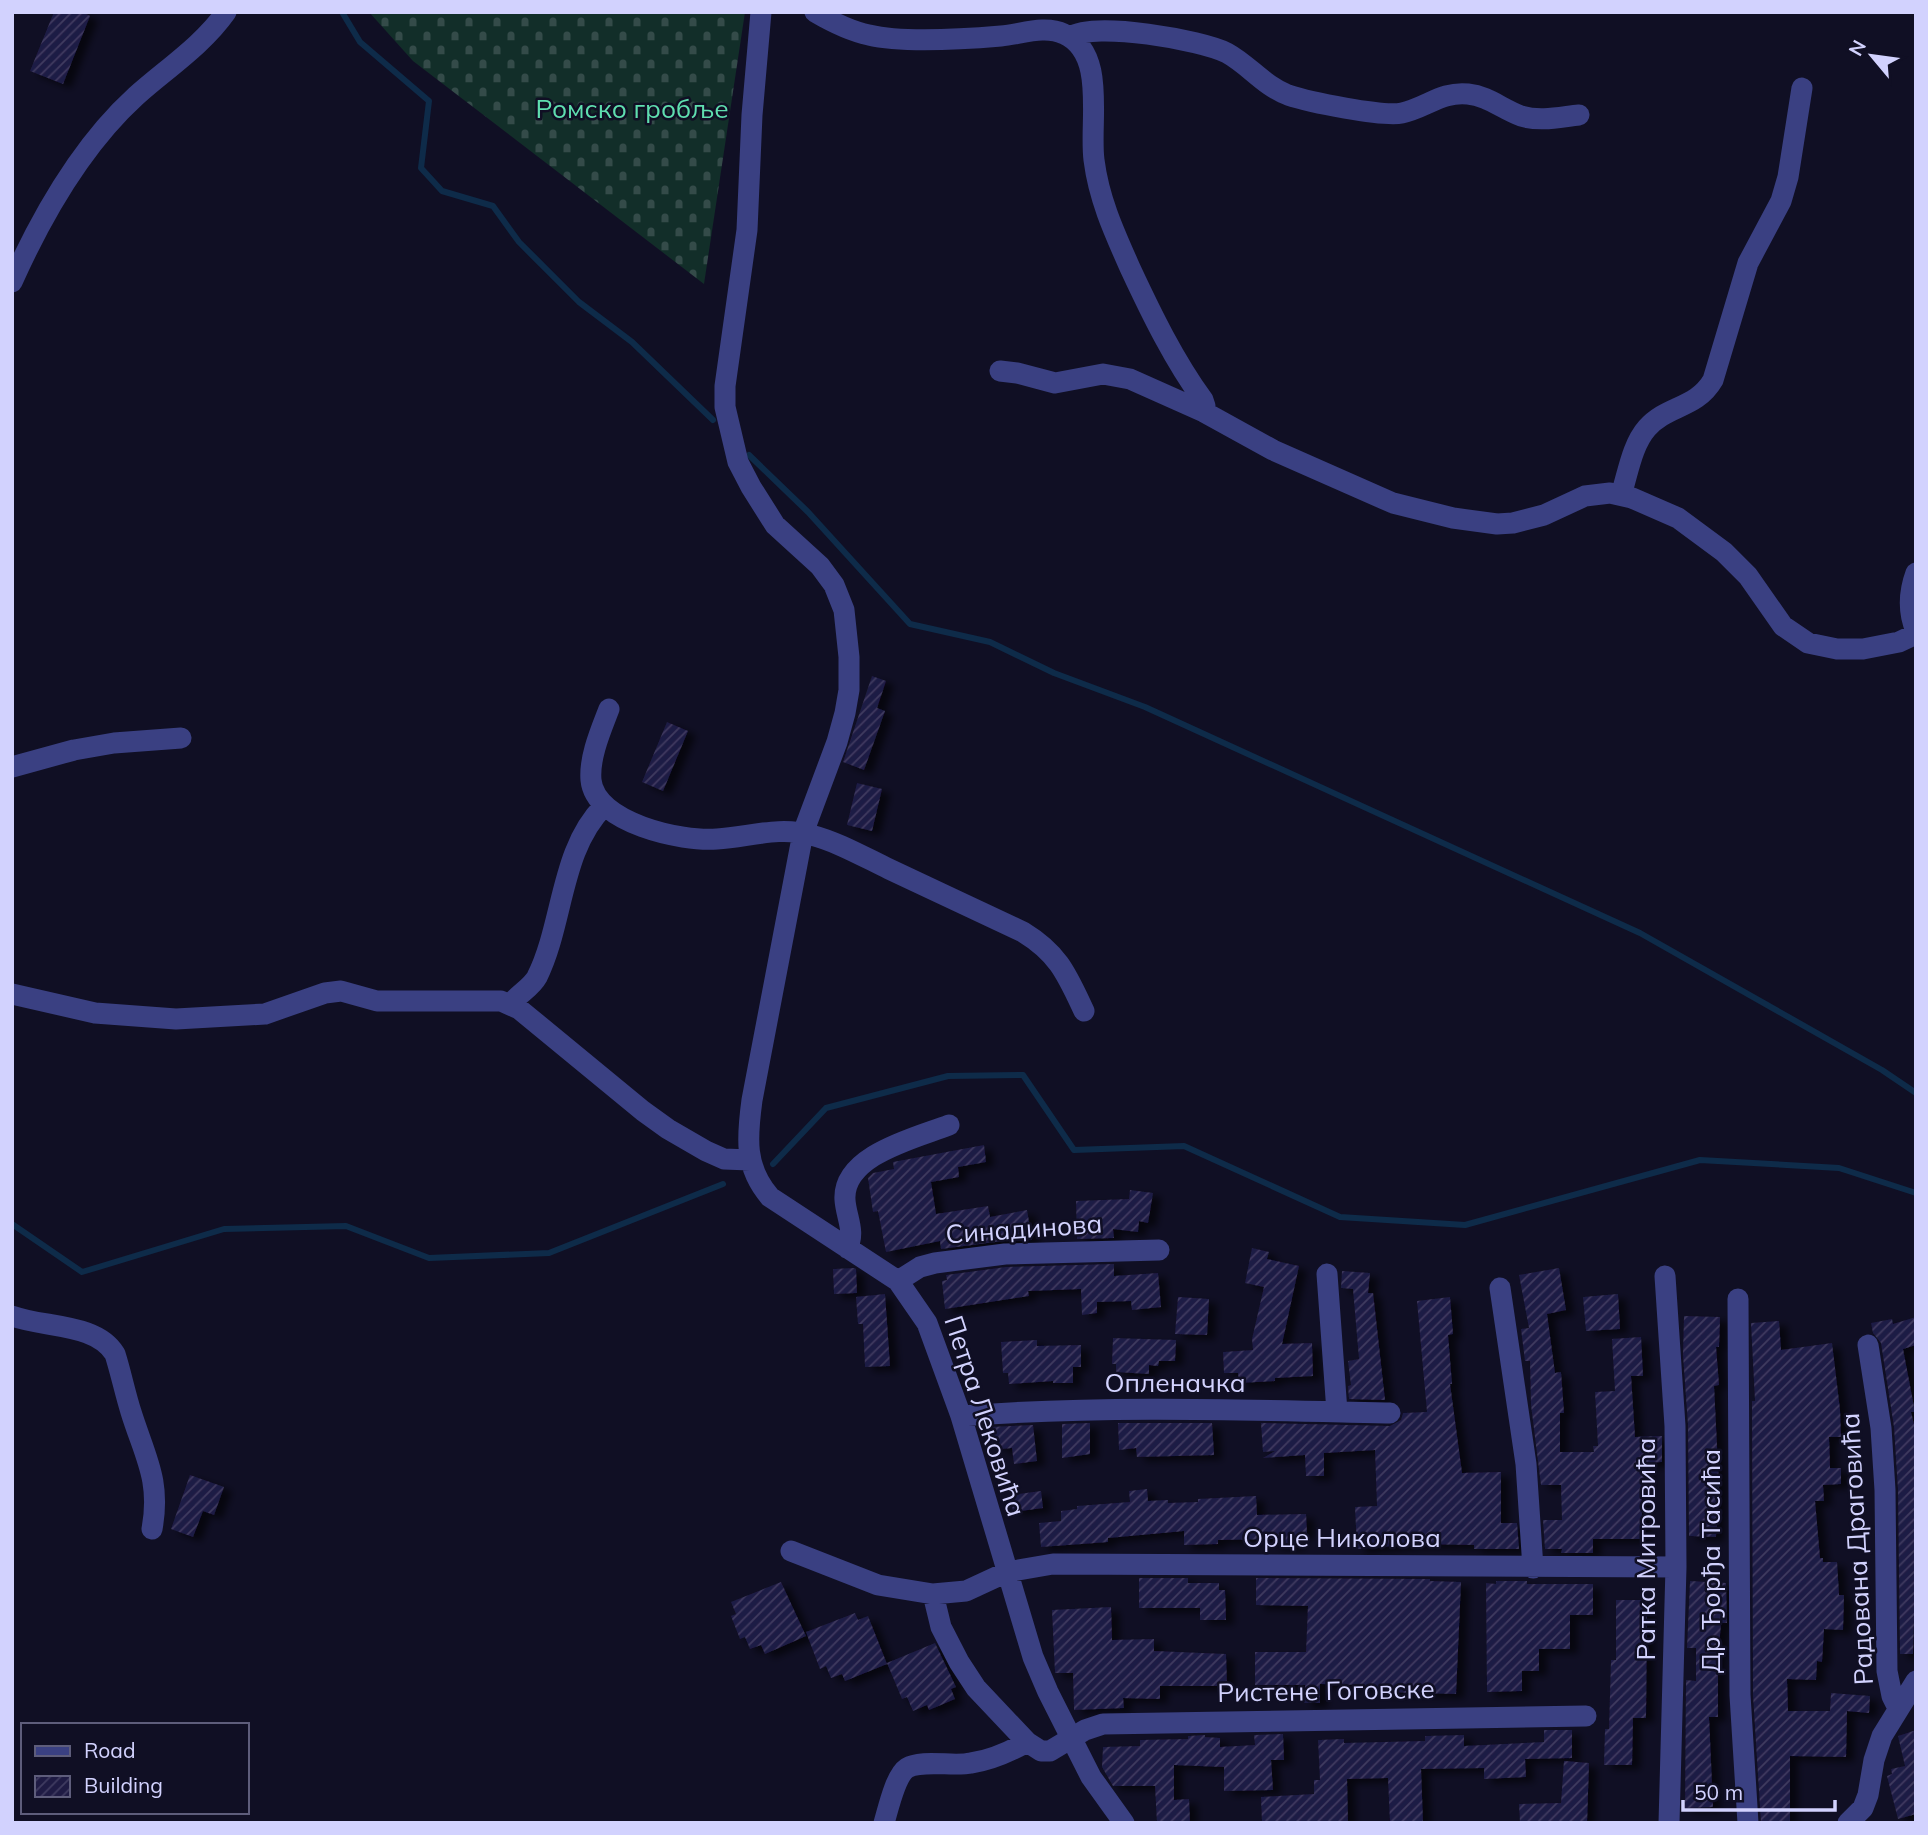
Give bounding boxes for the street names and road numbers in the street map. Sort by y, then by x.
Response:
street label: Синадинова [945,1207,1103,1250]
street label: Петра Лековића [937,1311,1033,1520]
street label: Опленачка [1104,1366,1246,1399]
street label: Радована Драговића [1833,1412,1880,1686]
street label: Ратка Митровића [1629,1438,1662,1660]
street label: Др Ђорђа Тасића [1694,1449,1727,1673]
street label: Орце Николова [1243,1521,1441,1554]
street label: Ристене Гоговске [1217,1672,1435,1709]

